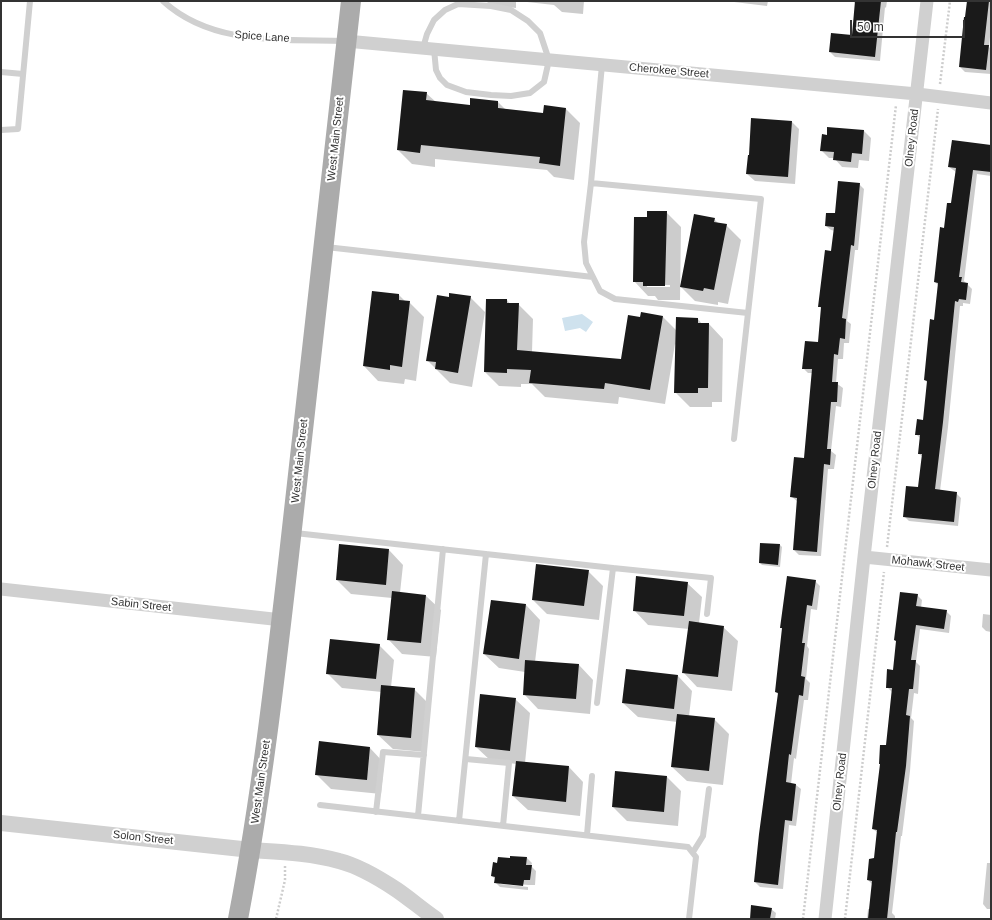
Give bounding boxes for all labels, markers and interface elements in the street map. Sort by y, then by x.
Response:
scale bar [852,12,967,38]
text: 50 m [857,20,884,34]
street label: Spice Lane [234,28,290,46]
street label: Cherokee Street [629,61,709,81]
street label: West Main Street [325,96,347,182]
street label: Olney Road [902,108,922,168]
street label: West Main Street [289,418,311,504]
street label: Olney Road [865,430,885,490]
street label: Mohawk Street [891,554,965,574]
street label: Sabin Street [110,595,172,615]
street label: West Main Street [249,739,273,825]
street label: Olney Road [830,752,850,812]
street label: Solon Street [112,828,174,848]

